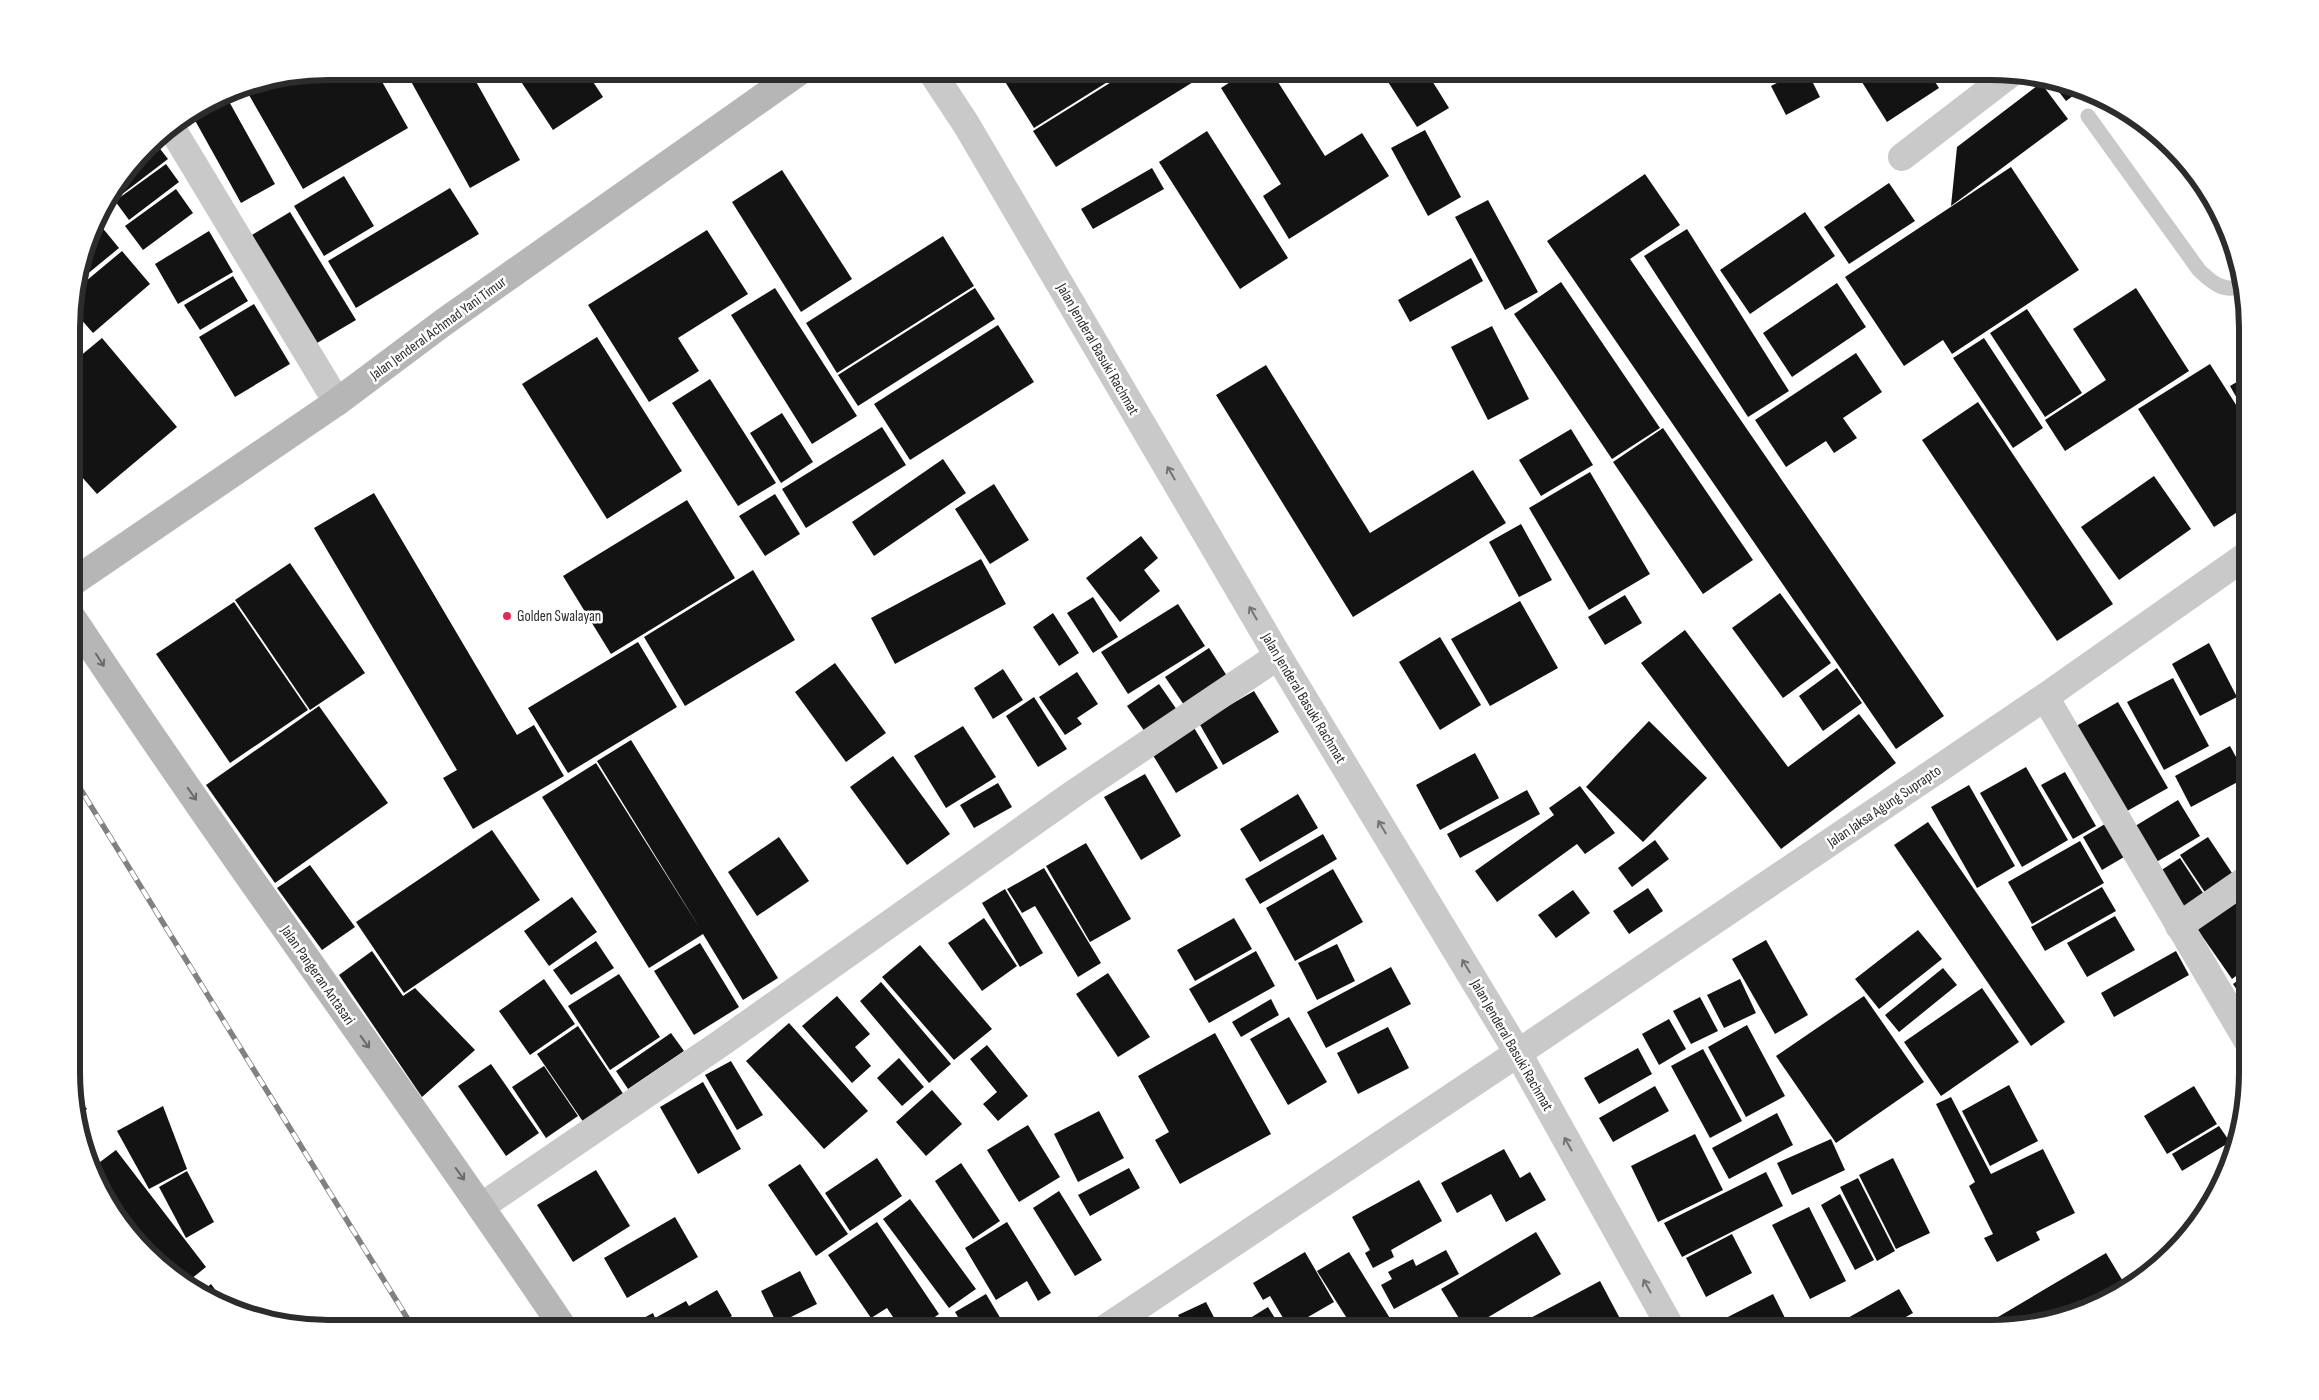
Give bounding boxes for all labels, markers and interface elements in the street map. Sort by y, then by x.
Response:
street label: Jalan Jenderal Achmad Yani Timur [365,272,511,385]
street label: Jalan Jenderal Basuki Rachmat [1052,279,1143,419]
one-way arrow [1165,466,1175,480]
one-way arrow [1248,605,1258,620]
place label: Golden Swalayan [517,607,601,626]
marker: Golden Swalayan [501,610,513,622]
street label: Jalan Jenderal Basuki Rachmat [1257,629,1350,767]
one-way arrow [95,653,105,667]
street label: Jalan Jaksa Agung Suprapto [1823,761,1945,852]
one-way arrow [187,787,197,801]
one-way arrow [1376,821,1386,835]
street label: Jalan Pangeran Antasari [276,921,359,1029]
one-way arrow [1460,960,1470,974]
street label: Jalan Jenderal Basuki Rachmat [1466,975,1557,1115]
one-way arrow [360,1035,370,1049]
one-way arrow [1563,1137,1573,1151]
one-way arrow [454,1167,465,1181]
one-way arrow [1642,1278,1652,1293]

